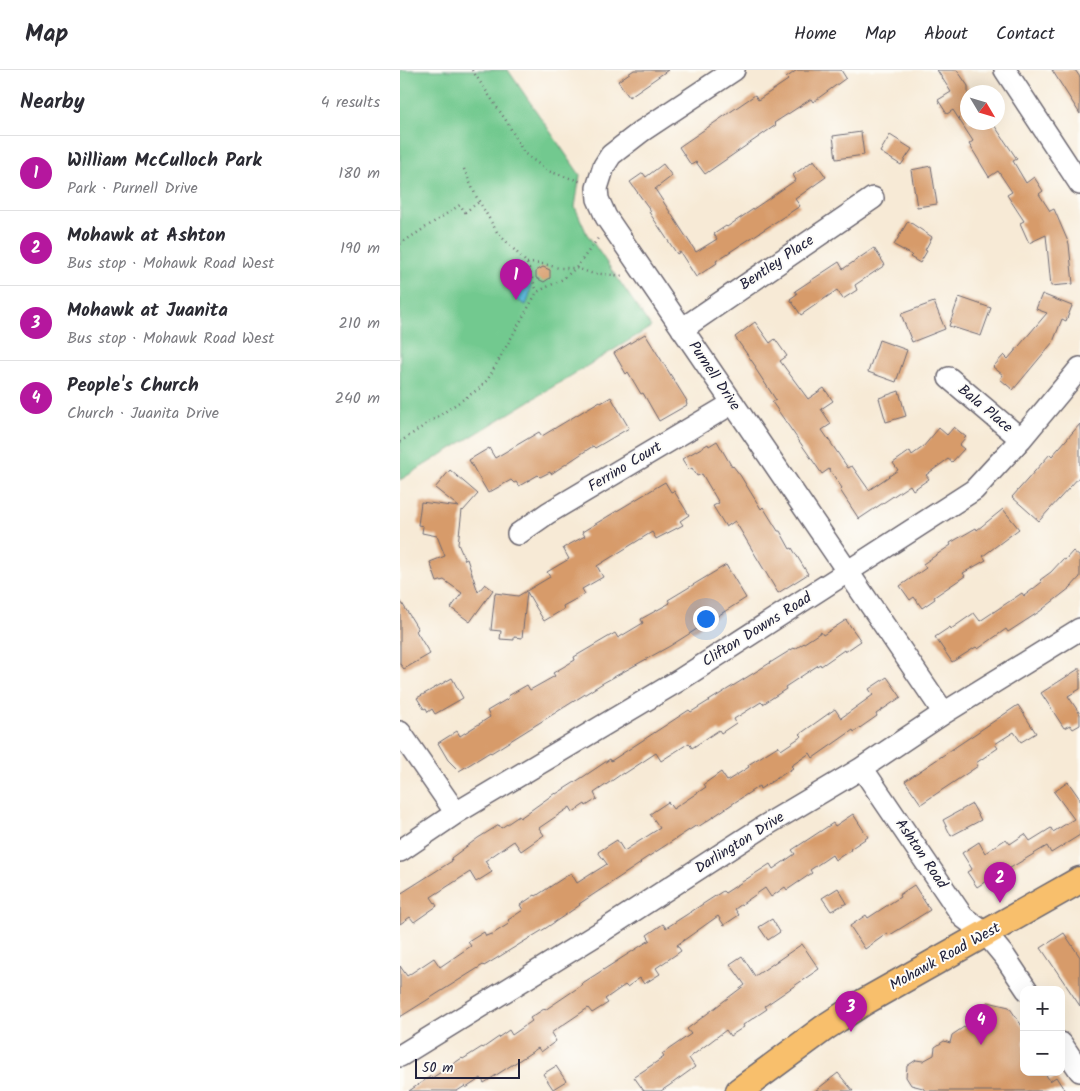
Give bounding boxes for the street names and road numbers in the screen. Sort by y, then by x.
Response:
street label: Bentley Place [735,229,820,297]
street label: Purnell Drive [682,336,746,416]
street label: Bala Place [952,379,1018,439]
street label: Ferrino Court [583,435,667,499]
street label: Clifton Downs Road [697,586,817,673]
street label: Darlington Drive [690,806,790,880]
street label: Ashton Road [889,814,954,894]
street label: Mohawk Road West [885,916,1005,997]

